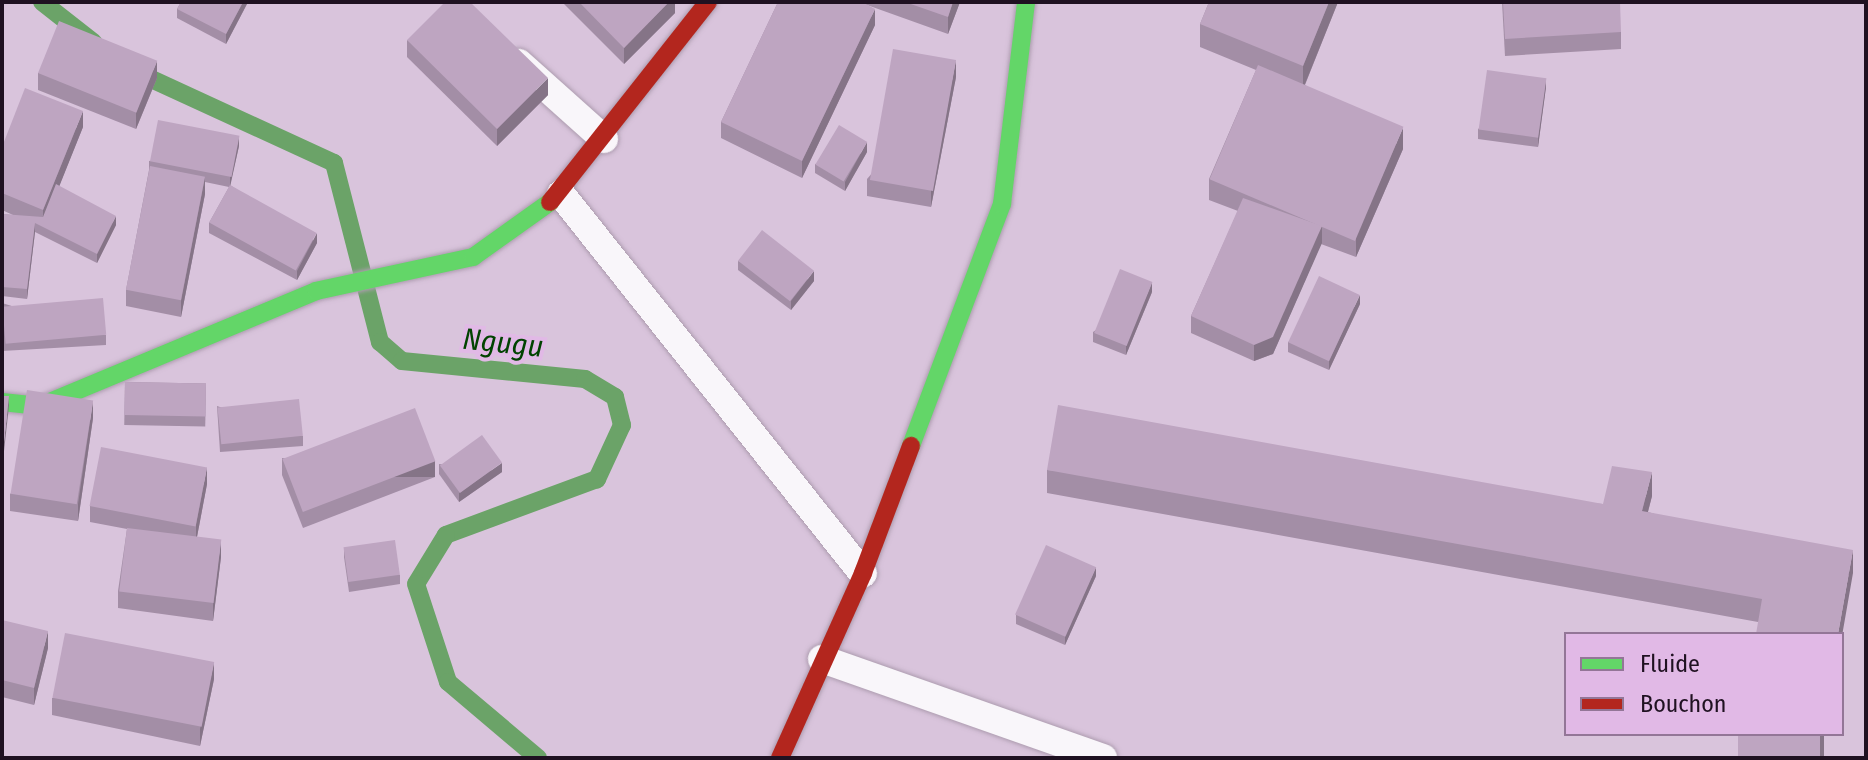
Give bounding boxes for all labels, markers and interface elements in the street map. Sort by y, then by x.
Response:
water label: Ngugu [461,321,545,365]
legend [1564,632,1844,736]
text: Fluide [1640,650,1700,678]
text: Bouchon [1640,690,1727,718]

